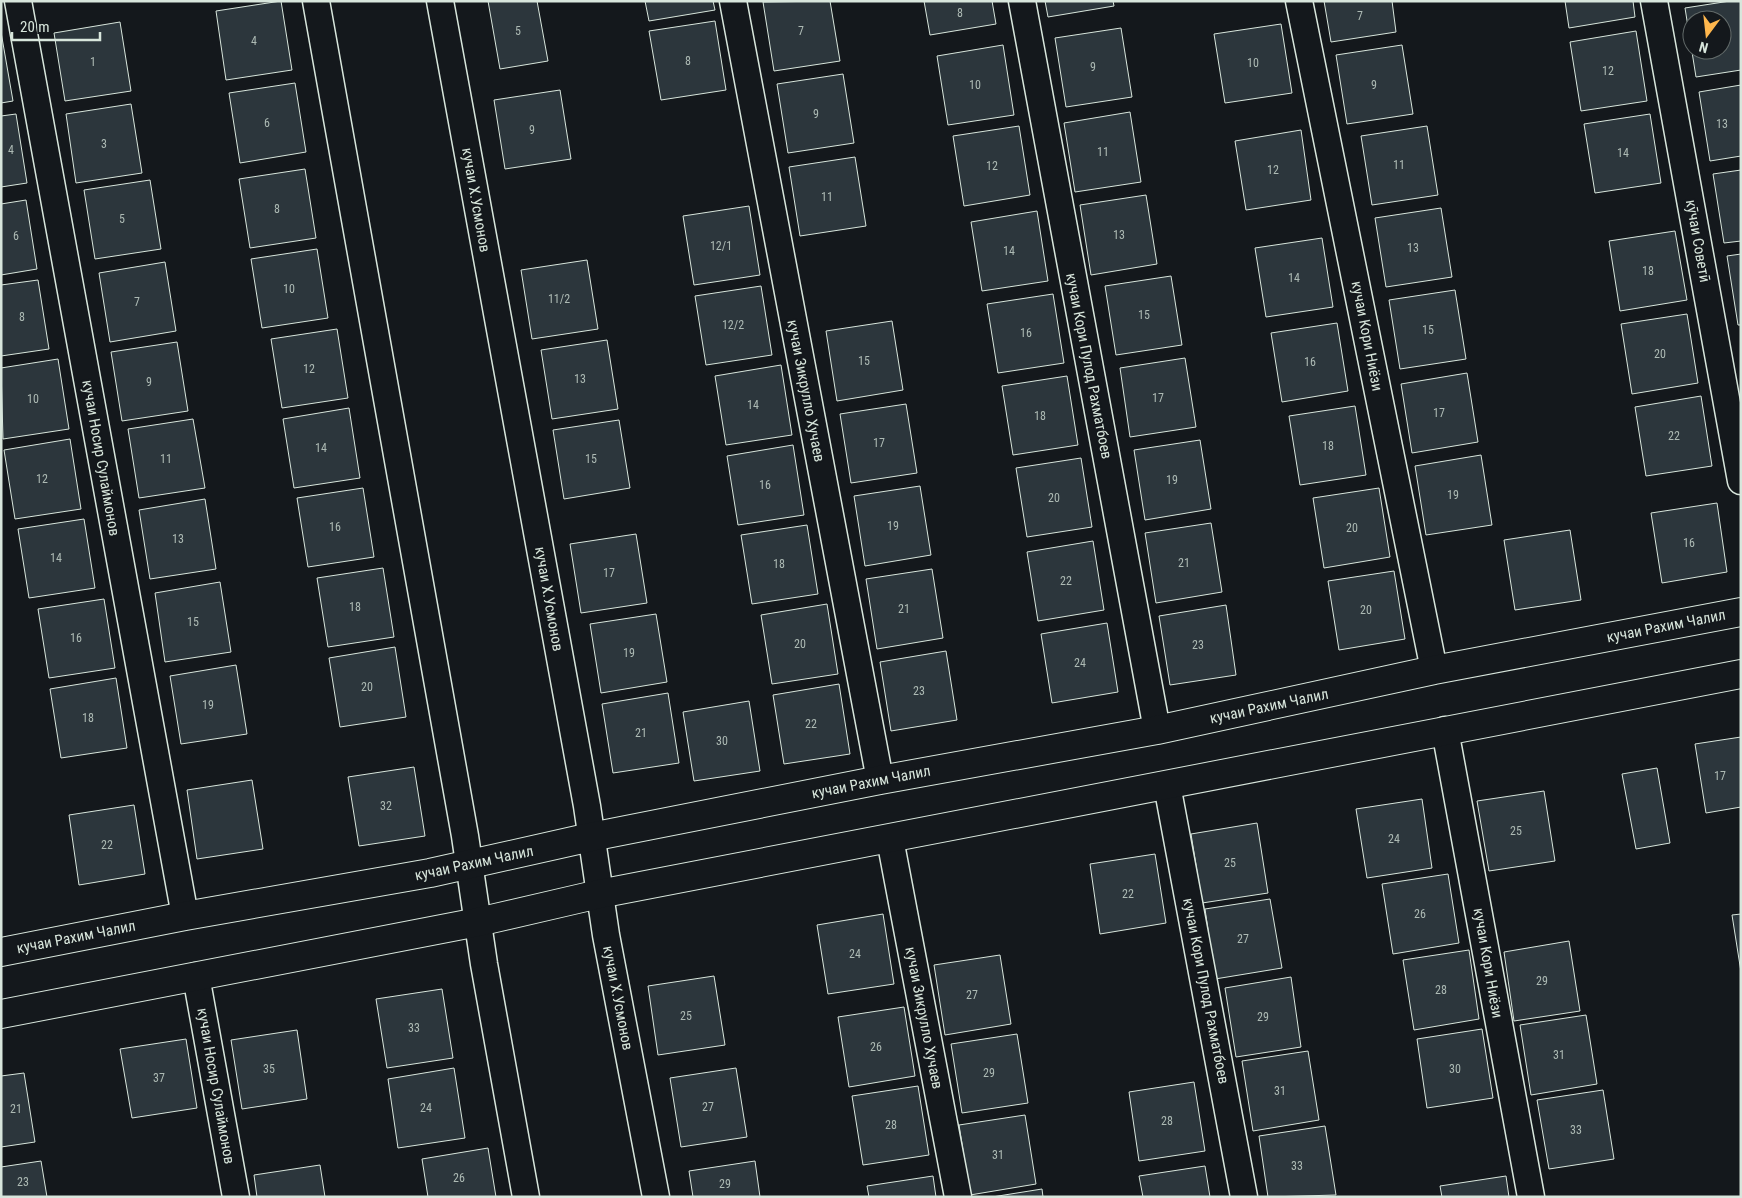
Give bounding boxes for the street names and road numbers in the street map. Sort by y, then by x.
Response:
street label: кучаи Х.Усмонов [458,146,494,254]
street label: кӯчаи Советӣ [1682,198,1714,284]
street label: кучаи Кори Пулод Рахматбоев [1062,271,1116,461]
street label: кучаи Кори Ниёзи [1348,280,1386,392]
street label: кучаи Зикрулло Хучаев [783,318,829,464]
street label: кучаи Носир Сулаймонов [78,379,124,537]
street label: кучаи Х.Усмонов [531,545,567,653]
street label: кучаи Рахим Чалил [1605,606,1727,646]
street label: кучаи Рахим Чалил [1208,685,1330,727]
street label: кучаи Рахим Чалил [810,762,932,802]
street label: кучаи Рахим Чалил [413,842,535,884]
street label: кучаи Кори Пулод Рахматбоев [1179,896,1233,1086]
street label: кучаи Кори Ниёзи [1469,907,1507,1019]
street label: кучаи Рахим Чалил [15,917,137,957]
street label: кучаи Х.Усмонов [599,944,637,1052]
street label: кучаи Зикрулло Хучаев [901,945,947,1091]
street label: кучаи Носир Сулаймонов [193,1007,239,1165]

